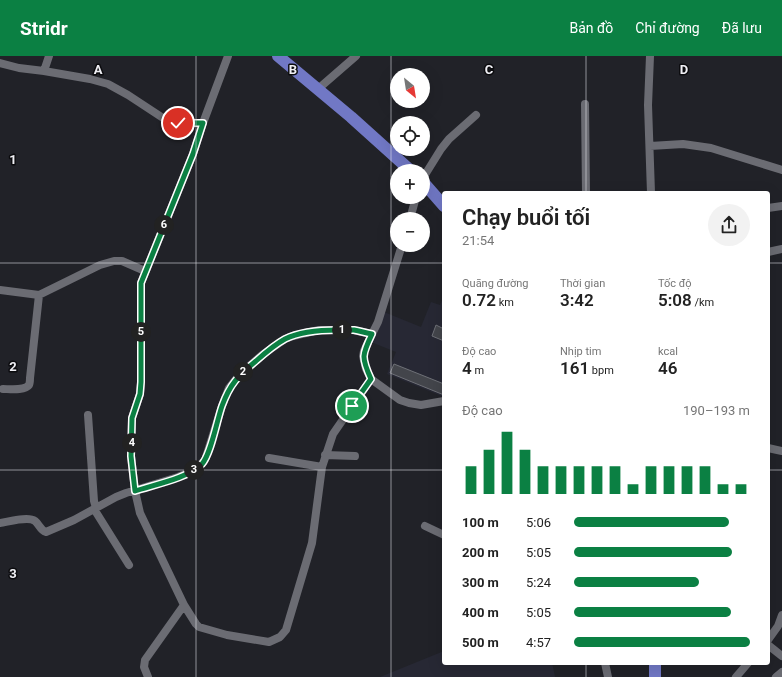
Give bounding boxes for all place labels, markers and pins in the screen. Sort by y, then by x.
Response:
pin [161,106,195,140]
pin: 6 [154,215,174,235]
pin: 1 [332,320,352,340]
pin: 5 [131,322,151,342]
pin: 2 [233,362,253,382]
pin [335,389,369,423]
pin: 4 [122,433,142,453]
pin: 3 [184,460,204,480]

